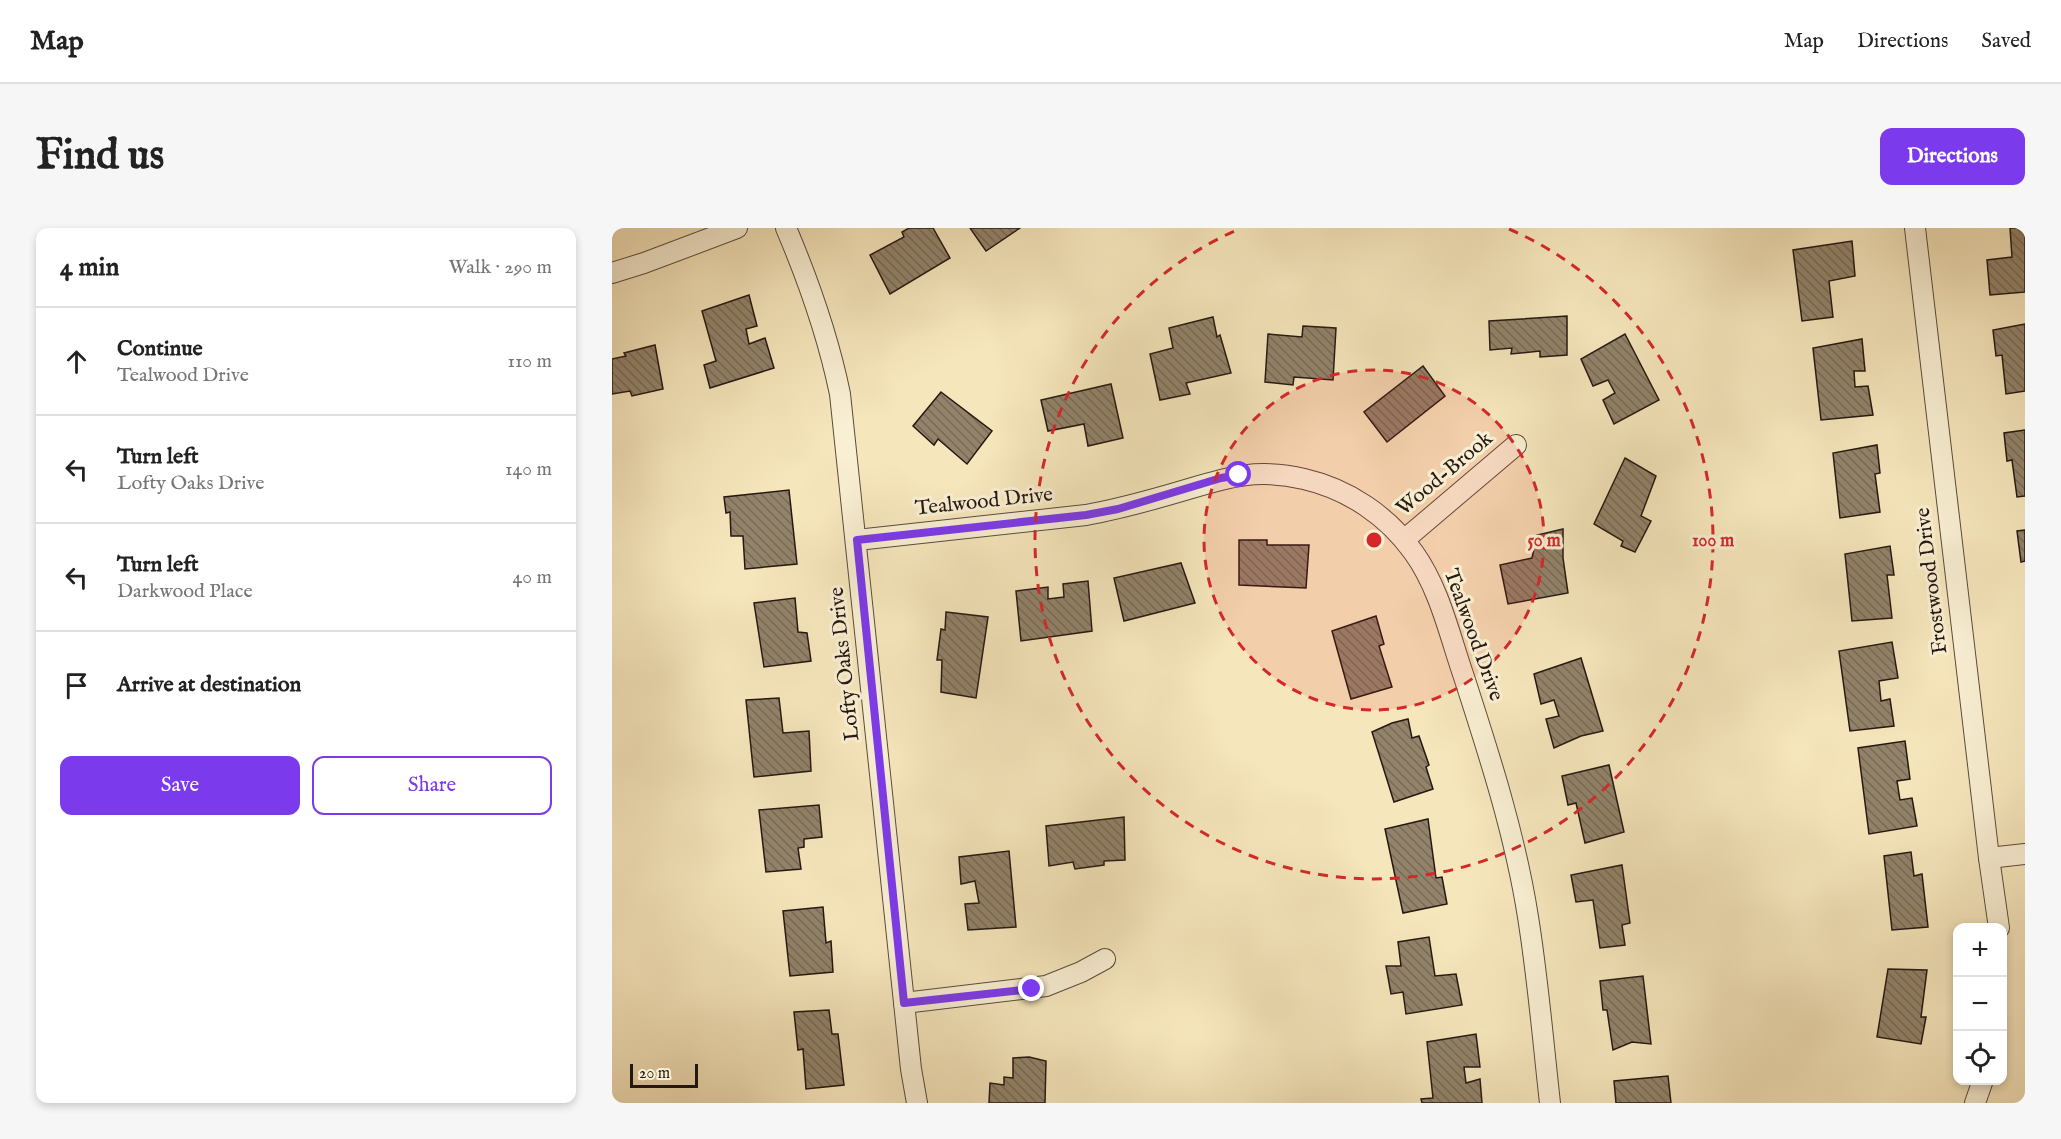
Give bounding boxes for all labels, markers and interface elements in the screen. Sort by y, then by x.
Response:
text: Map [30,24,84,59]
text: Map [1784,28,1824,55]
text: Directions [1857,28,1948,55]
text: Saved [1981,28,2031,55]
button: Directions [1880,128,2025,185]
text: Find us [36,130,164,183]
text: 4 min [60,251,119,284]
text: Walk · 290 m [448,255,552,280]
text: Continue [117,335,203,363]
icon: ahead [60,345,93,378]
text: 110 m [508,349,552,374]
text: Tealwood Drive [117,363,249,388]
street label: Wood-Brook [1391,425,1499,522]
text: Turn left [117,443,199,471]
icon: left [60,453,93,486]
text: 140 m [505,457,552,482]
route start [1225,461,1251,487]
text: Lofty Oaks Drive [117,471,264,496]
street label: Tealwood Drive [914,481,1055,523]
street label: Frostwood Drive [1910,506,1954,656]
centre of rings [1364,530,1384,550]
text: 50 m [1527,530,1561,553]
text: 100 m [1692,530,1734,553]
text: Turn left [117,551,199,579]
icon: left [60,561,93,594]
text: 40 m [513,565,552,590]
street label: Tealwood Drive [1437,565,1509,705]
text: Darkwood Place [117,579,253,604]
street label: Lofty Oaks Drive [823,585,867,742]
icon: arrive [60,669,93,702]
text: Arrive at destination [117,671,301,699]
button: Save [60,756,300,815]
button: Share [312,756,552,815]
map controls [1953,923,2007,1085]
button: + [1953,923,2007,977]
route end [1018,975,1044,1001]
button: − [1953,977,2007,1031]
button: locate [1953,1031,2007,1085]
scale bar [630,1061,698,1088]
text: 20 m [639,1064,670,1084]

